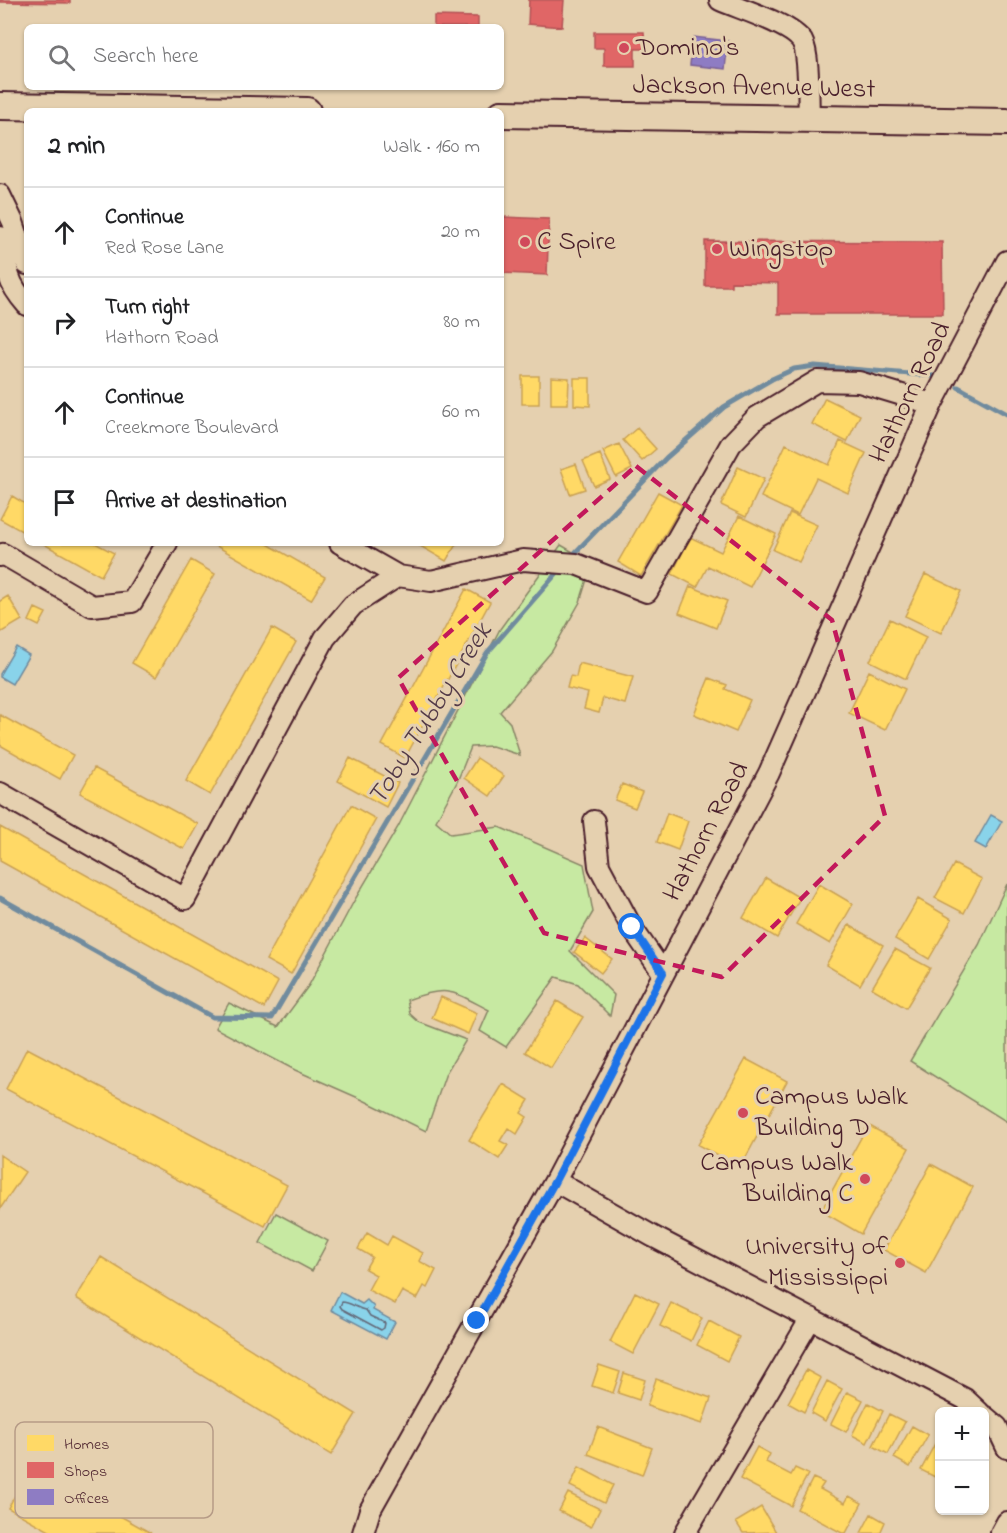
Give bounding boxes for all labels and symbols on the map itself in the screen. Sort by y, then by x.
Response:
place label: Domino's [635,29,740,68]
marker: Domino's [617,41,631,55]
street label: Jackson Avenue West [632,66,876,110]
place label: C Spire [537,223,617,262]
place label: Wingstop [729,230,833,269]
marker: C Spire [518,235,532,249]
marker: Wingstop [710,242,724,256]
street label: Hathorn Road [860,316,962,470]
water label: Toby Tubby Creek [358,614,505,814]
street label: Hathorn Road [654,755,760,909]
route start [618,913,644,939]
place label: Campus Walk Building D [754,1078,908,1148]
marker: Campus Walk Building D [736,1106,750,1120]
place label: Campus Walk Building C [700,1144,853,1214]
marker: Campus Walk Building C [858,1172,872,1186]
place label: University of Mississippi [745,1228,888,1298]
marker: University of Mississippi [893,1256,907,1270]
route end [463,1307,489,1333]
legend [15,1422,213,1518]
text: Homes [64,1433,109,1457]
text: Shops [64,1460,107,1484]
text: Offices [64,1487,109,1511]

